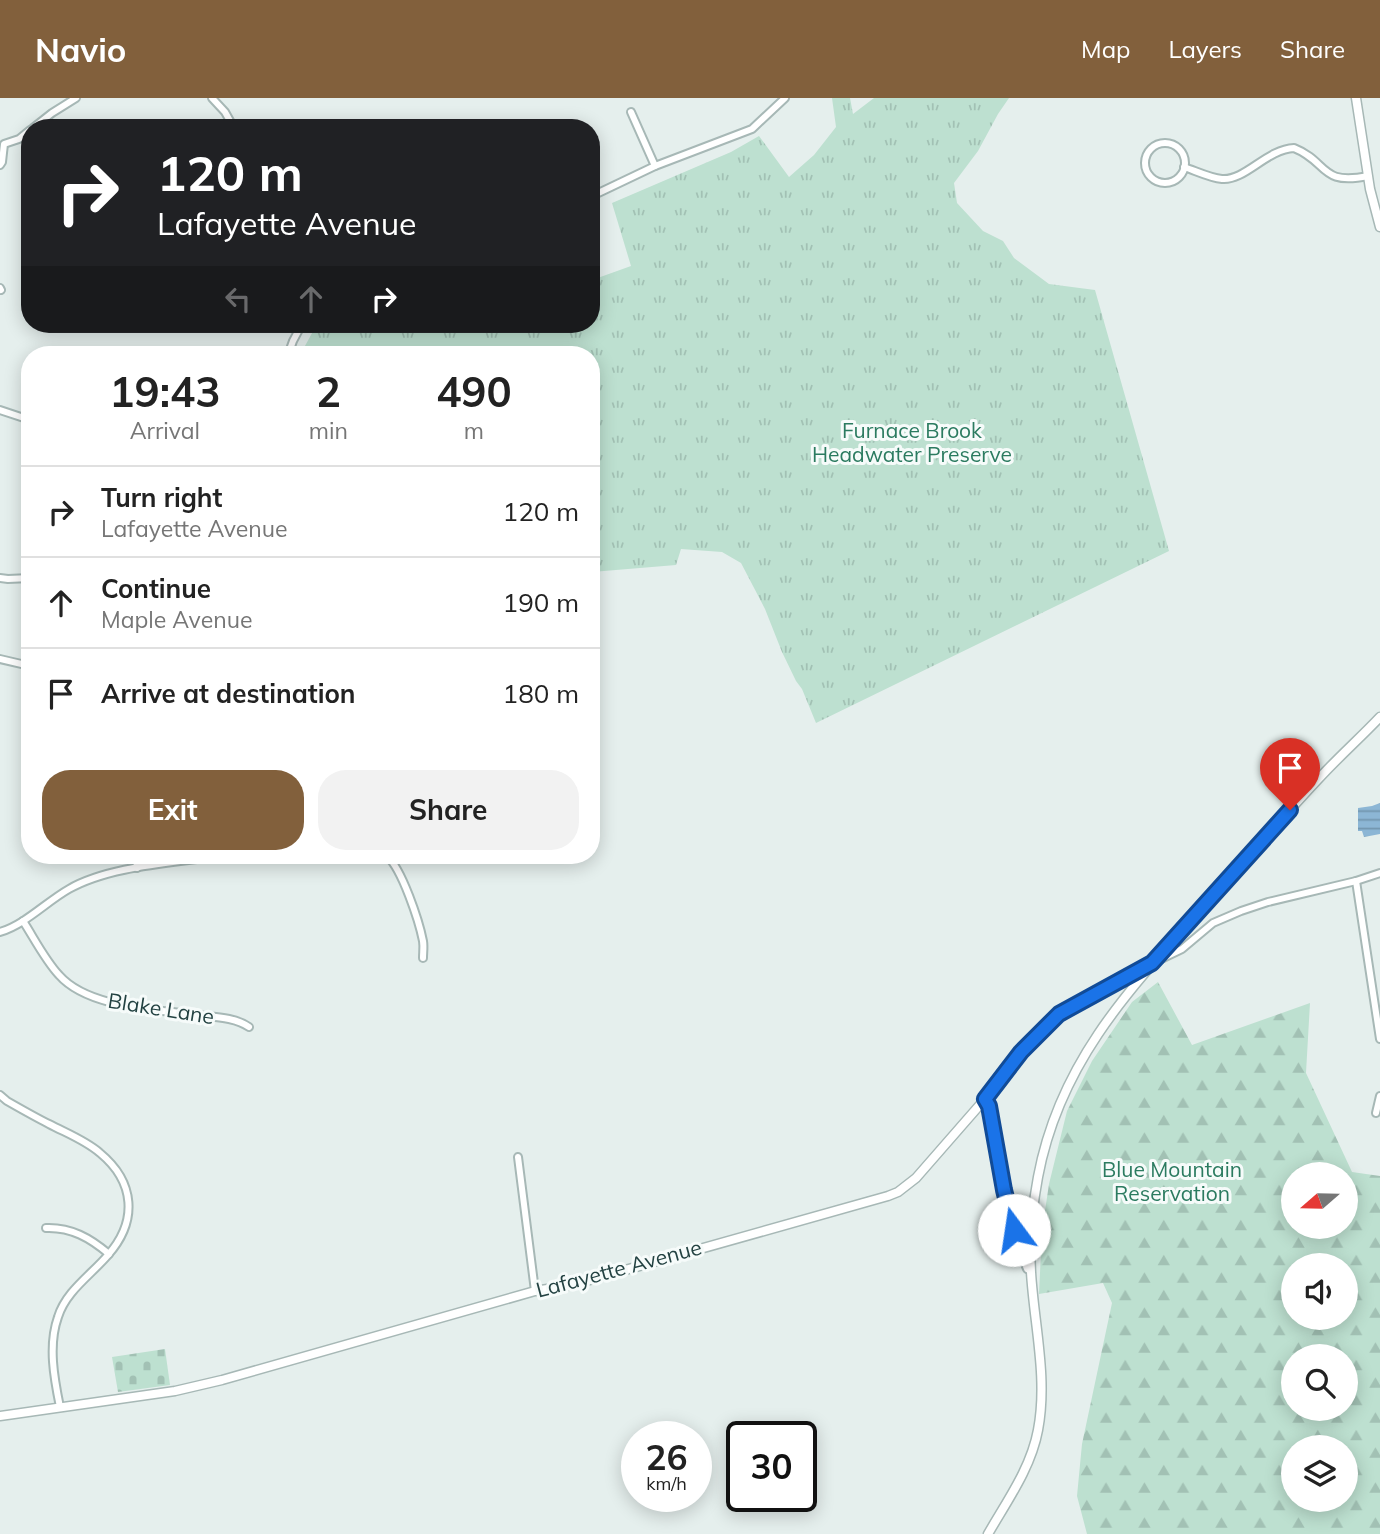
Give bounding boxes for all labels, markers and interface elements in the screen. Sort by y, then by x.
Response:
text: Navio [35,29,126,70]
text: Map [1081,34,1130,64]
text: Layers [1168,34,1242,64]
text: Share [1280,34,1345,64]
text: 120 m [157,142,303,203]
icon: right [42,147,133,238]
text: Lafayette Avenue [157,203,417,243]
icon: left [219,280,257,318]
icon: ahead [292,280,330,318]
icon: right [365,280,403,318]
text: 19:43 [109,365,220,418]
text: 2 [316,365,341,418]
text: 490 [436,365,512,418]
text: Arrival [130,416,200,445]
text: min [309,416,348,445]
text: m [464,416,484,445]
park label: Furnace Brook Headwater Preserve [812,417,1012,467]
text: Turn right [101,481,222,514]
icon: right [42,493,80,531]
text: 120 m [503,495,579,528]
text: Lafayette Avenue [101,514,288,543]
text: Continue [101,572,211,605]
icon: ahead [42,584,80,622]
text: 190 m [503,586,579,619]
text: Maple Avenue [101,605,252,634]
icon: arrive [42,675,80,713]
text: Arrive at destination [101,677,356,710]
text: 180 m [503,677,579,710]
pin [1260,738,1320,810]
icon: arrive [1271,749,1309,787]
button: Exit [42,770,304,850]
button: Share [318,770,579,850]
street label: Blake Lane [106,987,216,1029]
park label: Blue Mountain Reservation [1102,1156,1242,1206]
north arrow [1281,1162,1358,1239]
map controls [1281,1162,1358,1512]
position arrow [977,1193,1051,1267]
street label: Lafayette Avenue [533,1233,704,1303]
button: sound [1281,1253,1358,1330]
button: search [1281,1344,1358,1421]
speed limit sign: 30 [726,1421,817,1512]
text: 26 [645,1435,688,1479]
button: layers [1281,1435,1358,1512]
text: km/h [646,1472,687,1495]

